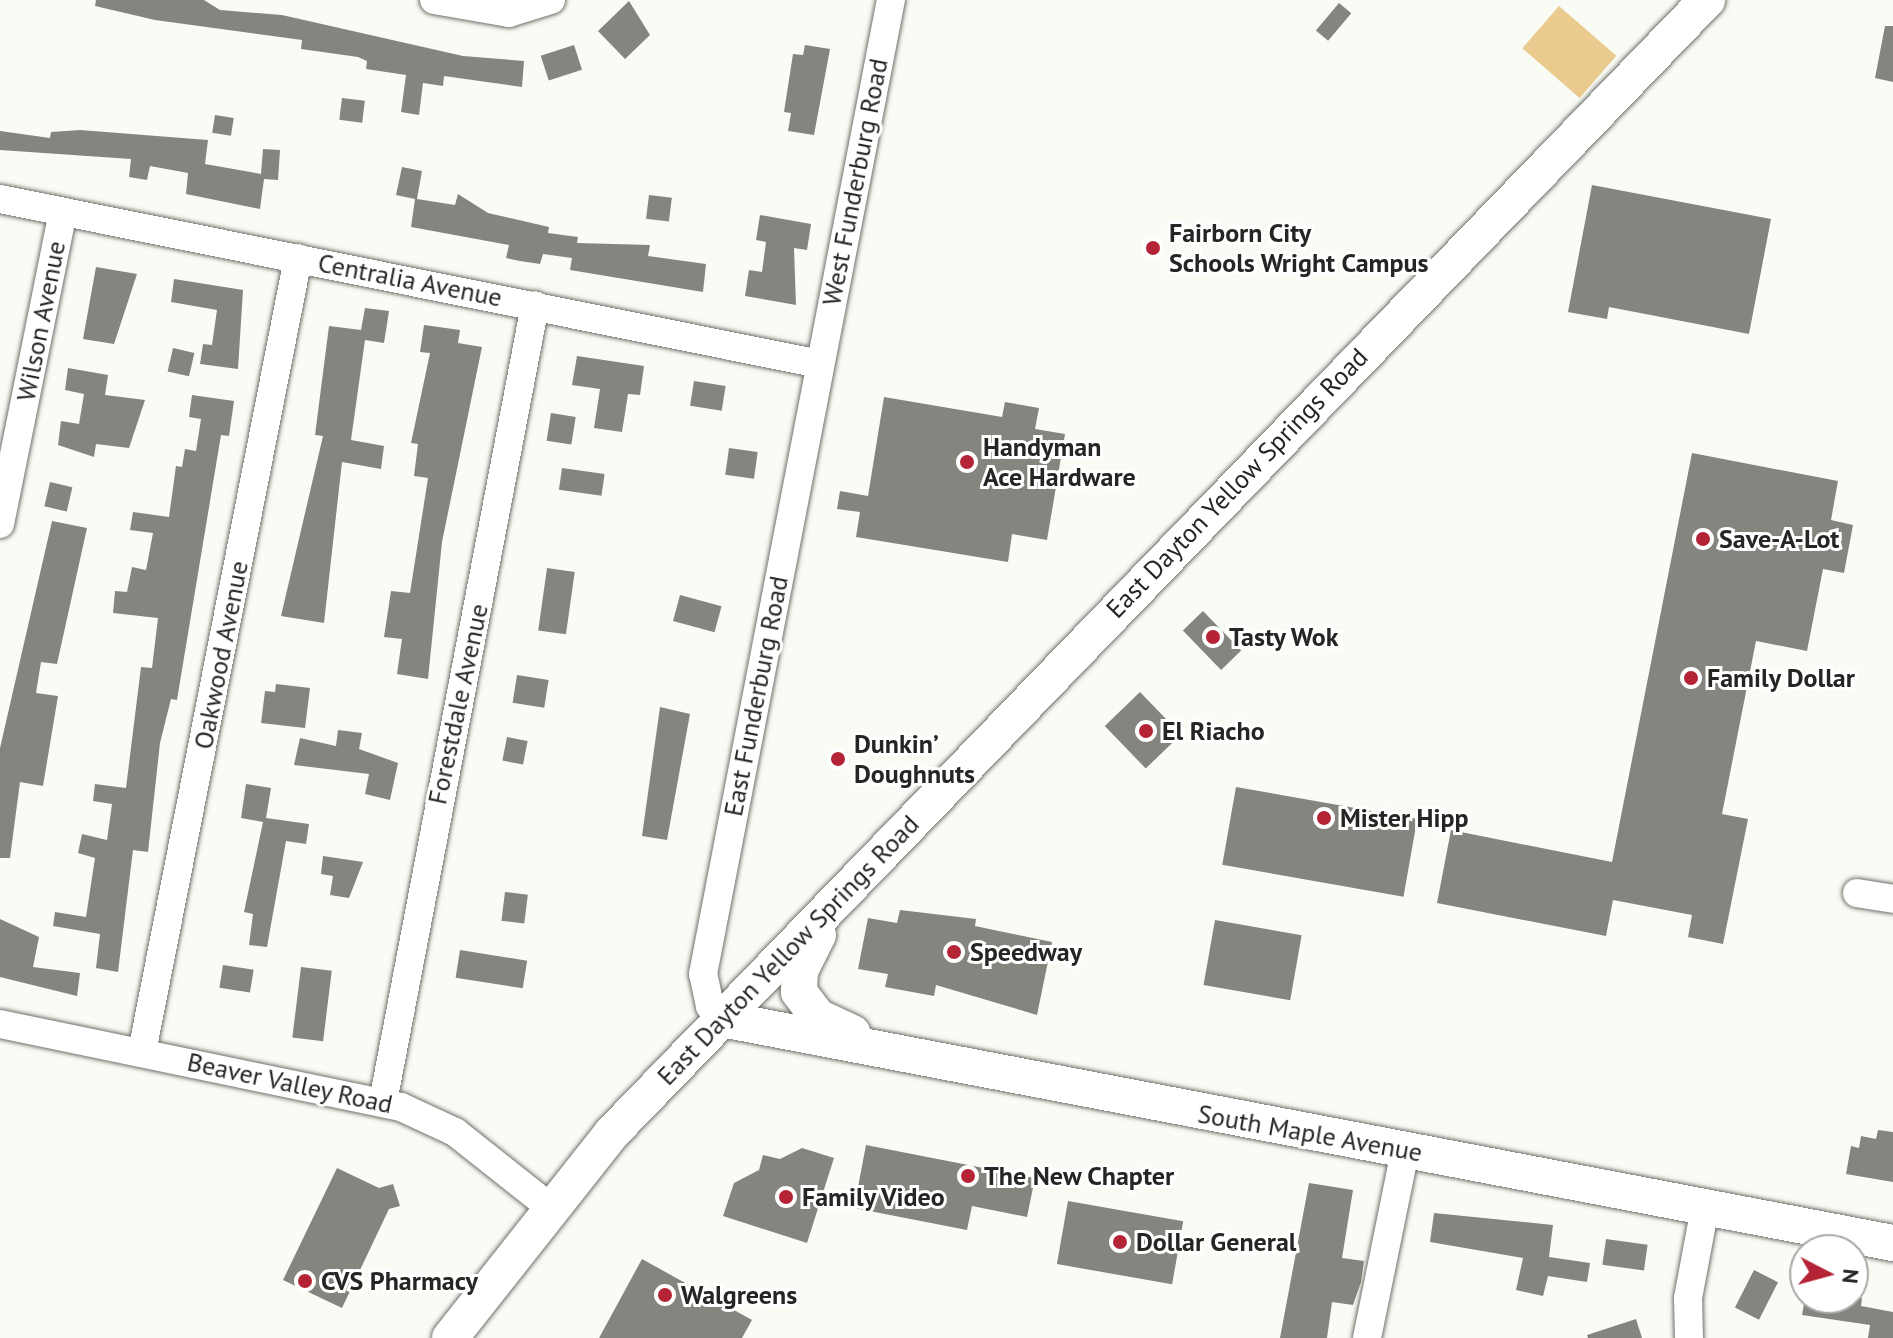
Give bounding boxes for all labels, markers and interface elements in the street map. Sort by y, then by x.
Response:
street label: West Funderburg Road [816,56,894,308]
place label: Fairborn City Schools Wright Campus [1169,217,1429,278]
street label: Wilson Avenue [10,238,72,404]
marker: Fairborn City Schools Wright Campus [1144,239,1162,257]
street label: Centralia Avenue [315,247,505,313]
street label: East Dayton Yellow Springs Road [1099,341,1375,625]
place label: Handyman Ace Hardware [983,431,1136,492]
marker: Handyman Ace Hardware [958,453,976,471]
place label: Save-A-Lot [1719,523,1839,555]
marker: Save-A-Lot [1694,530,1712,548]
street label: Oakwood Avenue [187,558,255,752]
street label: East Funderburg Road [717,573,795,819]
street label: Forestdale Avenue [421,600,495,808]
place label: Tasty Wok [1229,621,1340,653]
marker: Tasty Wok [1204,628,1222,646]
place label: Family Dollar [1707,662,1856,694]
marker: Family Dollar [1682,669,1700,687]
place label: El Riacho [1162,715,1265,747]
marker: El Riacho [1137,722,1155,740]
place label: Dunkin’ Doughnuts [854,728,975,790]
marker: Dunkin’ Doughnuts [829,750,847,768]
place label: Mister Hipp [1340,802,1469,834]
street label: East Dayton Yellow Springs Road [650,808,926,1092]
marker: Mister Hipp [1315,809,1333,827]
place label: Speedway [970,936,1082,968]
marker: Speedway [945,943,963,961]
street label: Beaver Valley Road [184,1046,396,1120]
street label: South Maple Avenue [1195,1098,1425,1168]
place label: The New Chapter [984,1160,1175,1192]
marker: The New Chapter [959,1167,977,1185]
place label: Family Video [802,1181,946,1213]
marker: Family Video [777,1188,795,1206]
place label: Dollar General [1136,1226,1297,1258]
marker: Dollar General [1111,1233,1129,1251]
north arrow [1789,1234,1869,1314]
place label: CVS Pharmacy [321,1265,478,1297]
text: N [1836,1268,1866,1285]
marker: CVS Pharmacy [296,1272,314,1290]
place label: Walgreens [681,1279,797,1311]
marker: Walgreens [656,1286,674,1304]

